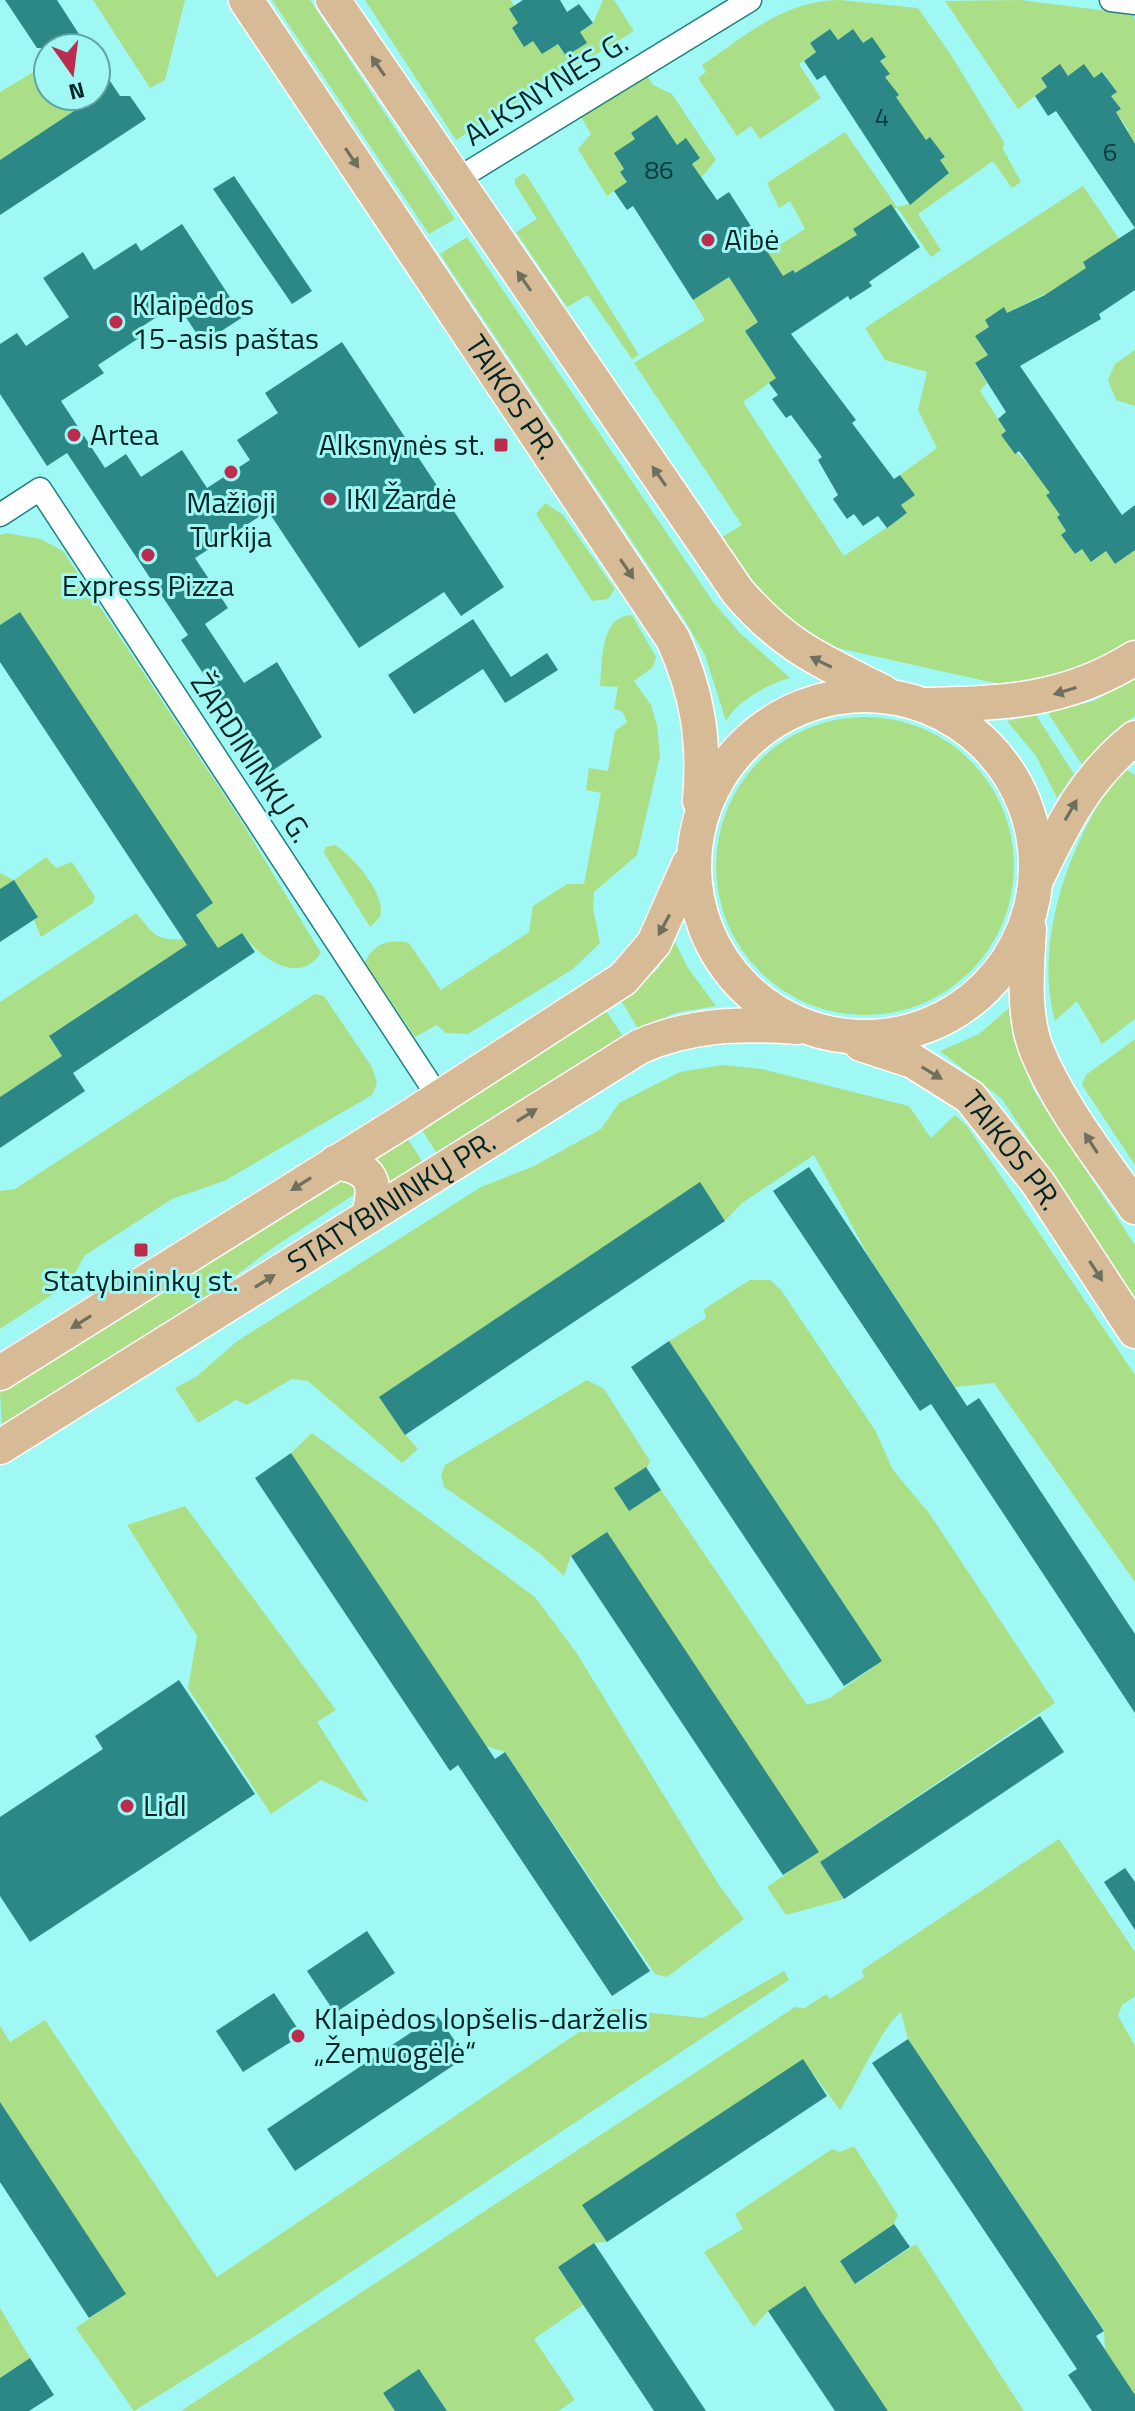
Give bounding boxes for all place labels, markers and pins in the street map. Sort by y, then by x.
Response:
place label: Aibė [724,216,779,262]
marker: Aibė [699,231,717,249]
place label: Klaipėdos 15-asis paštas [132,281,319,361]
marker: Klaipėdos 15-asis paštas [107,313,125,331]
place label: Artea [90,411,159,457]
place label: Alksnynės st. [319,421,485,467]
marker: Artea [65,426,83,444]
marker: Alksnynės st. [492,436,510,454]
marker: Mažioji Turkija [222,463,240,481]
place label: IKI Žardė [346,475,457,521]
place label: Mažioji Turkija [186,479,276,559]
marker: IKI Žardė [321,490,339,508]
marker: Express Pizza [139,546,157,564]
place label: Express Pizza [62,562,234,608]
marker: Statybininkų st. [132,1241,150,1259]
place label: Statybininkų st. [43,1257,239,1303]
place label: Lidl [143,1782,187,1828]
marker: Lidl [118,1797,136,1815]
place label: Klaipėdos lopšelis-darželis „Žemuogėlė“ [314,1995,648,2075]
marker: Klaipėdos lopšelis-darželis „Žemuogėlė“ [289,2027,307,2045]

